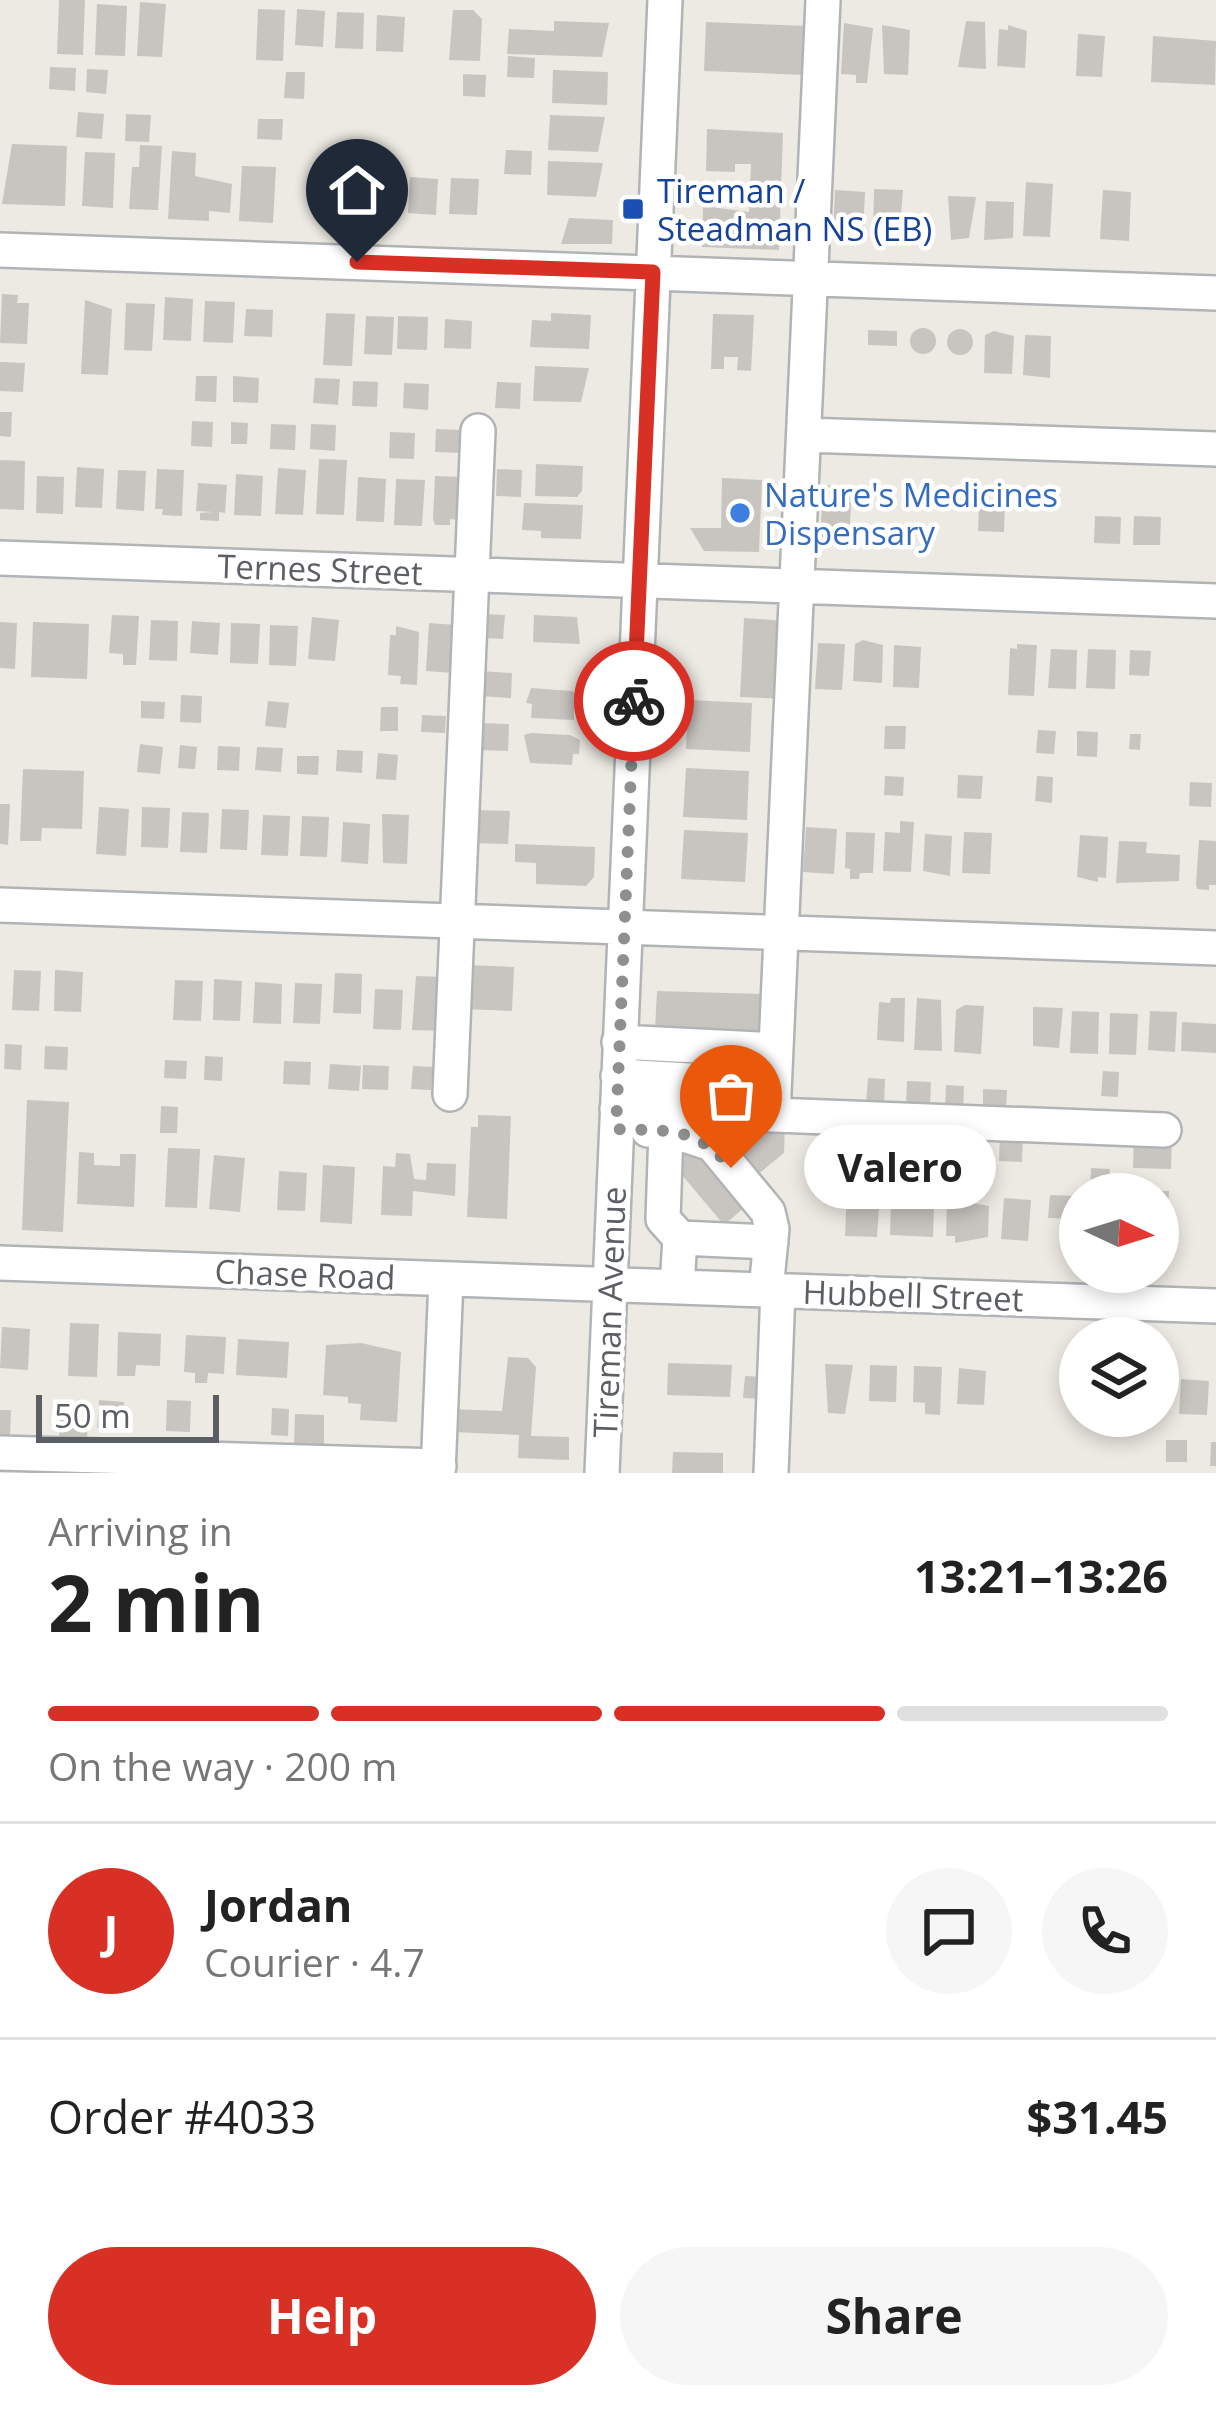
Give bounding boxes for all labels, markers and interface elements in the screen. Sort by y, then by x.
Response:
pin [306,139,408,262]
icon: home [324,157,390,223]
place label: Tireman / Steadman NS (EB) [657,168,932,251]
marker: Tireman / Steadman NS (EB) [620,196,646,222]
place label: Nature's Medicines Dispensary [764,472,1058,555]
marker: Nature's Medicines Dispensary [727,500,753,526]
street label: Ternes Street [217,543,423,595]
courier [574,641,694,761]
icon: bike [601,668,667,734]
pin [680,1045,782,1168]
icon: bag [698,1063,764,1129]
callout: Valero [803,1126,995,1210]
text: Valero [837,1140,963,1193]
north arrow [1059,1173,1179,1293]
map controls [1059,1173,1179,1437]
street label: Tireman Avenue [582,1186,636,1438]
street label: Chase Road [214,1248,396,1300]
street label: Hubbell Street [802,1269,1024,1321]
button: layers [1059,1317,1179,1437]
scale bar [36,1389,219,1442]
text: 50 m [54,1393,131,1438]
text: Arriving in [48,1504,233,1557]
text: 13:21–13:26 [914,1545,1168,1606]
text: 2 min [48,1549,265,1655]
text: On the way · 200 m [48,1739,397,1792]
button: chat [886,1868,1012,1994]
button: phone [1042,1868,1168,1994]
text: Jordan [204,1874,352,1935]
text: J [104,1900,118,1961]
text: Courier · 4.7 [204,1935,425,1988]
text: Order #4033 [48,2086,316,2147]
text: $31.45 [1027,2086,1168,2147]
button: Help [48,2247,596,2385]
button: Share [620,2247,1168,2385]

